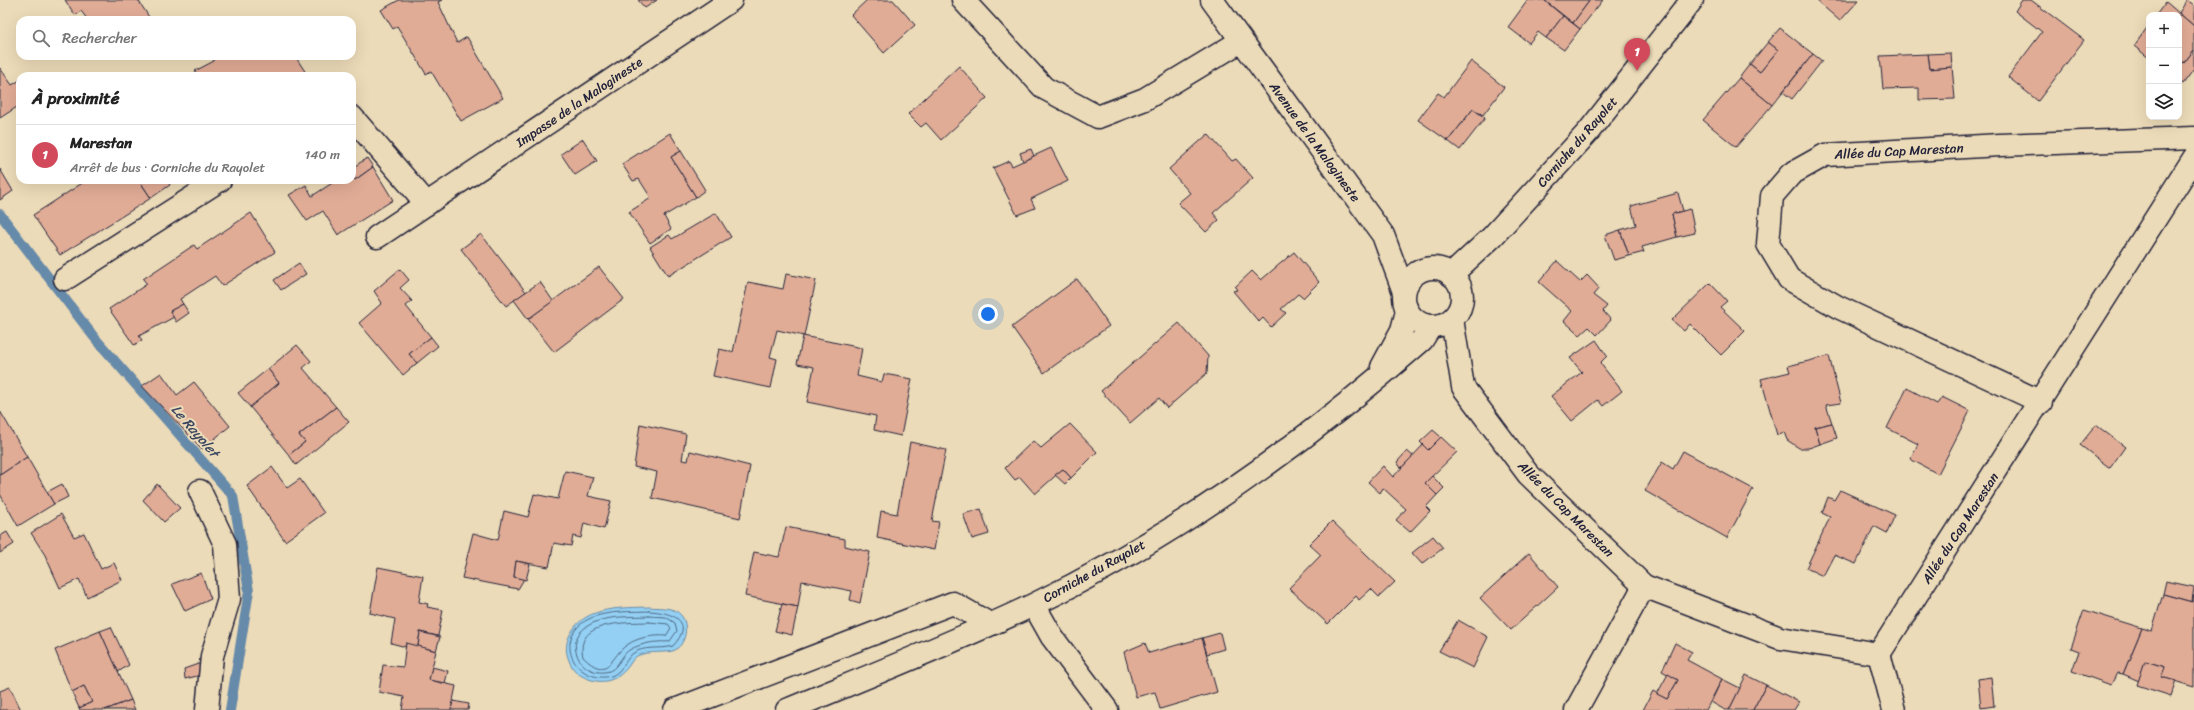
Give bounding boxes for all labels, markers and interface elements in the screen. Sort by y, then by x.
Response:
map controls [2146,12,2182,120]
button: + [2146,12,2182,48]
search box [16,16,356,60]
text: Rechercher [62,25,137,51]
icon: search [30,27,52,49]
pin: 1 [1624,38,1650,71]
button: − [2146,48,2182,84]
street label: Impasse de la Malogineste [510,51,647,154]
street label: Avenue de la Malogineste [1263,76,1367,207]
text: À proximité [32,83,119,113]
button: layers [2146,84,2182,120]
street label: Corniche du Rayolet [1531,91,1623,193]
text: Marestan [70,130,132,156]
street label: Allée du Cap Marestan [1833,136,1964,166]
text: 1 [42,143,48,166]
text: 140 m [305,143,340,166]
text: Arrêt de bus · Corniche du Rayolet [70,156,265,179]
your location [978,304,998,324]
water label: Le Rayolet [165,399,227,465]
street label: Allée du Cap Marestan [1512,455,1620,563]
street label: Allée du Cap Marestan [1915,468,2005,589]
street label: Corniche du Rayolet [1038,533,1150,609]

